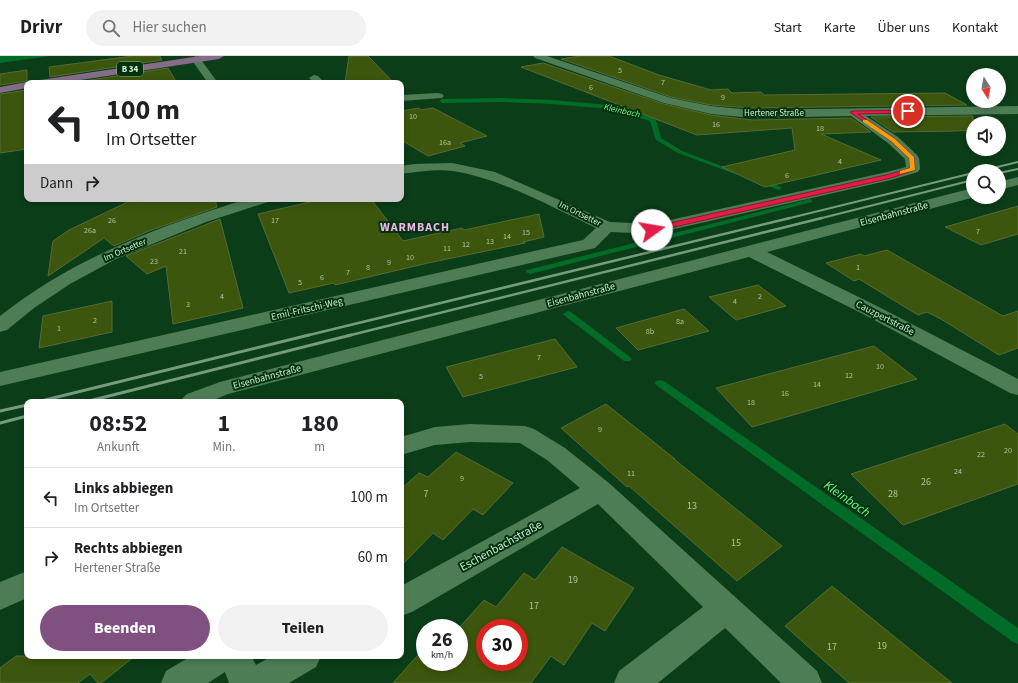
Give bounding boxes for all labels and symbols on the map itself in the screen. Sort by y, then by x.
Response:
road number: B 34 [117,62,143,76]
house number: 5 [618,65,622,76]
north arrow [966,68,1006,108]
house number: 7 [661,77,665,88]
house number: 6 [589,82,593,93]
house number: 9 [721,92,725,103]
pin [891,94,925,128]
water label: Kleinbach [603,101,642,122]
street label: Hertener Straße [744,107,804,120]
house number: 10 [409,111,417,122]
house number: 16 [712,119,720,130]
house number: 18 [816,123,824,134]
house number: 16a [439,137,451,148]
house number: 4 [838,156,842,167]
house number: 6 [785,170,789,181]
street label: Im Ortsetter [557,198,604,230]
street label: Eisenbahnstraße [858,198,930,230]
position arrow [631,209,673,251]
house number: 26 [108,215,116,226]
house number: 17 [271,215,279,226]
district label: WARMBACH [380,219,450,236]
house number: 26a [84,225,96,236]
house number: 7 [976,226,980,237]
house number: 15 [522,227,530,238]
house number: 14 [503,231,511,242]
street label: Im Ortsetter [102,235,149,265]
house number: 13 [486,236,494,247]
house number: 12 [462,239,470,250]
house number: 11 [443,243,451,254]
house number: 21 [179,246,187,257]
house number: 10 [406,252,414,263]
house number: 23 [150,256,158,267]
house number: 9 [387,257,391,268]
house number: 8 [366,262,370,273]
house number: 1 [856,262,860,273]
house number: 7 [346,267,350,278]
house number: 6 [320,272,324,283]
house number: 5 [298,277,302,288]
street label: Eisenbahnstraße [545,279,617,311]
house number: 4 [220,291,224,302]
house number: 2 [758,291,762,302]
street label: Emil-Fritschi-Weg [270,294,344,324]
house number: 4 [733,296,737,307]
street label: Cauzpertstraße [853,297,917,339]
house number: 3 [186,299,190,310]
house number: 2 [93,315,97,326]
house number: 8a [676,316,684,327]
house number: 1 [57,323,61,334]
house number: 8b [646,326,655,337]
house number: 7 [537,352,541,363]
street label: Eisenbahnstraße [231,361,303,393]
house number: 10 [876,361,884,372]
house number: 12 [845,370,853,381]
house number: 5 [479,371,483,382]
house number: 14 [813,379,821,390]
house number: 16 [781,388,789,399]
house number: 18 [747,397,755,408]
house number: 9 [598,424,602,435]
house number: 20 [1004,445,1012,456]
house number: 22 [977,449,985,460]
house number: 24 [954,466,962,477]
house number: 11 [627,468,635,479]
house number: 9 [460,473,464,484]
house number: 26 [921,475,931,489]
water label: Kleinbach [820,476,874,522]
house number: 7 [424,487,429,501]
house number: 28 [888,487,898,501]
house number: 13 [687,499,697,513]
street label: Eschenbachstraße [457,516,545,576]
house number: 15 [731,536,741,550]
house number: 19 [568,573,578,587]
house number: 17 [529,599,539,613]
speed limit sign: 30 [476,619,528,671]
house number: 19 [877,639,887,653]
house number: 17 [827,640,837,654]

